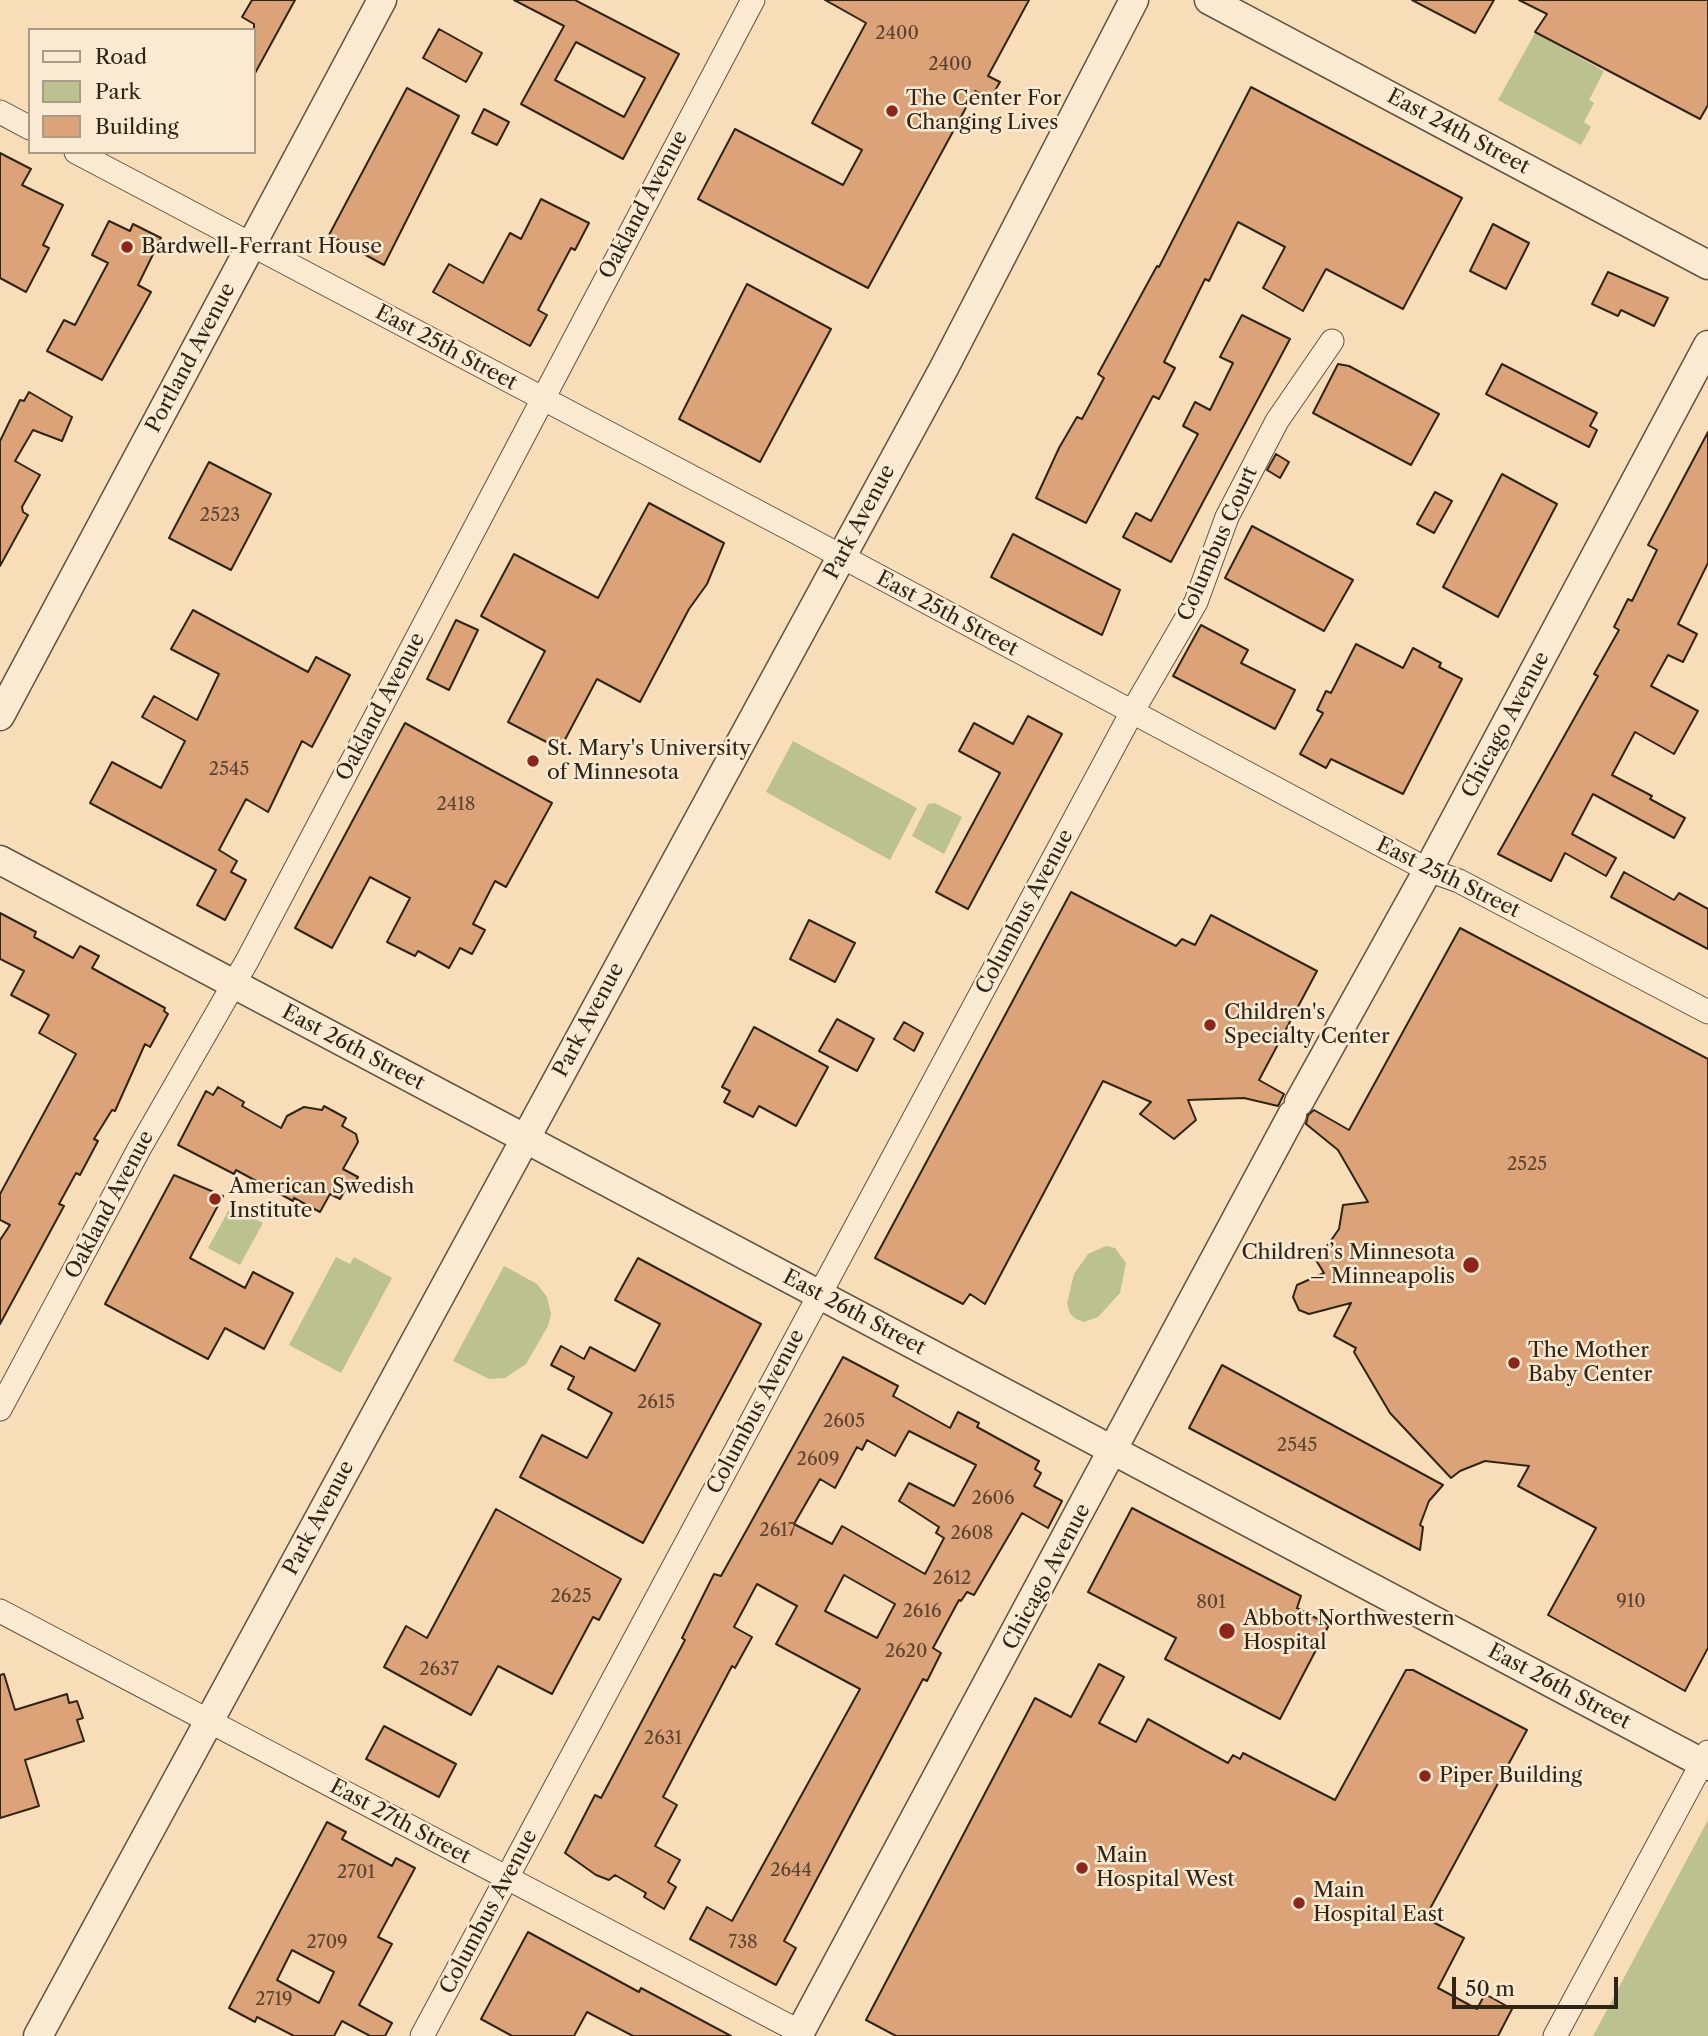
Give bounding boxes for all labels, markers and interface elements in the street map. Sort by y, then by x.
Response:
house number: 2400 [875,23,919,45]
legend [28,28,256,154]
text: Road [95,44,147,69]
house number: 2400 [928,54,972,76]
text: Park [95,79,141,104]
street label: East 24th Street [1383,84,1533,180]
place label: The Center For Changing Lives [906,86,1061,136]
marker: The Center For Changing Lives [884,103,900,119]
text: Building [95,114,179,139]
street label: Oakland Avenue [594,127,694,283]
place label: Bardwell-Ferrant House [141,234,382,260]
marker: Bardwell-Ferrant House [119,239,135,255]
street label: Portland Avenue [141,279,241,437]
street label: East 25th Street [371,300,521,396]
street label: Park Avenue [819,461,901,583]
street label: Columbus Court [1173,463,1263,625]
house number: 2523 [200,505,240,527]
street label: East 25th Street [872,566,1022,662]
street label: Oakland Avenue [331,629,431,785]
street label: Chicago Avenue [1457,648,1555,802]
place label: St. Mary's University of Minnesota [547,736,751,786]
marker: St. Mary's University of Minnesota [525,753,541,769]
house number: 2545 [209,759,249,781]
house number: 2418 [437,794,475,816]
street label: Columbus Avenue [971,825,1079,999]
street label: East 25th Street [1372,832,1524,924]
street label: Park Avenue [548,959,630,1081]
street label: East 26th Street [277,1000,429,1096]
place label: Children's Specialty Center [1224,1000,1390,1050]
marker: Children's Specialty Center [1202,1017,1218,1033]
street label: Oakland Avenue [60,1127,160,1283]
house number: 2525 [1507,1154,1547,1176]
place label: American Swedish Institute [229,1174,414,1224]
marker: American Swedish Institute [207,1191,223,1207]
place label: Children’s Minnesota – Minneapolis [1241,1240,1455,1290]
marker: Children’s Minnesota – Minneapolis [1461,1255,1481,1275]
street label: East 26th Street [778,1265,930,1361]
street label: Columbus Avenue [702,1325,810,1499]
place label: The Mother Baby Center [1528,1338,1652,1388]
marker: The Mother Baby Center [1506,1355,1522,1371]
house number: 2615 [637,1392,675,1414]
house number: 2605 [823,1411,865,1433]
house number: 2545 [1277,1435,1317,1457]
house number: 2609 [797,1449,839,1471]
street label: Park Avenue [278,1457,360,1579]
house number: 2606 [972,1488,1014,1510]
street label: Chicago Avenue [998,1500,1096,1654]
house number: 2617 [759,1520,797,1542]
house number: 2608 [951,1523,993,1545]
house number: 2612 [933,1568,971,1590]
house number: 2625 [550,1586,592,1608]
house number: 910 [1616,1591,1646,1613]
house number: 801 [1196,1592,1226,1614]
house number: 2616 [903,1601,941,1623]
place label: Abbott Northwestern Hospital [1243,1606,1455,1656]
marker: Abbott Northwestern Hospital [1217,1621,1237,1641]
street label: East 26th Street [1483,1639,1635,1735]
house number: 2620 [885,1641,927,1663]
house number: 2637 [419,1659,459,1681]
house number: 2631 [644,1728,682,1750]
place label: Piper Building [1439,1763,1582,1789]
marker: Piper Building [1417,1768,1433,1784]
street label: East 27th Street [325,1774,475,1870]
street label: Columbus Avenue [435,1825,543,1999]
place label: Main Hospital West [1096,1843,1235,1893]
house number: 2644 [770,1860,812,1882]
marker: Main Hospital West [1074,1860,1090,1876]
house number: 2701 [337,1862,375,1884]
place label: Main Hospital East [1313,1878,1444,1928]
marker: Main Hospital East [1291,1895,1307,1911]
house number: 2709 [306,1932,348,1954]
house number: 738 [728,1932,758,1954]
scale bar [1456,1962,1622,2006]
text: 50 m [1465,1976,1515,2001]
house number: 2719 [255,1989,293,2011]

